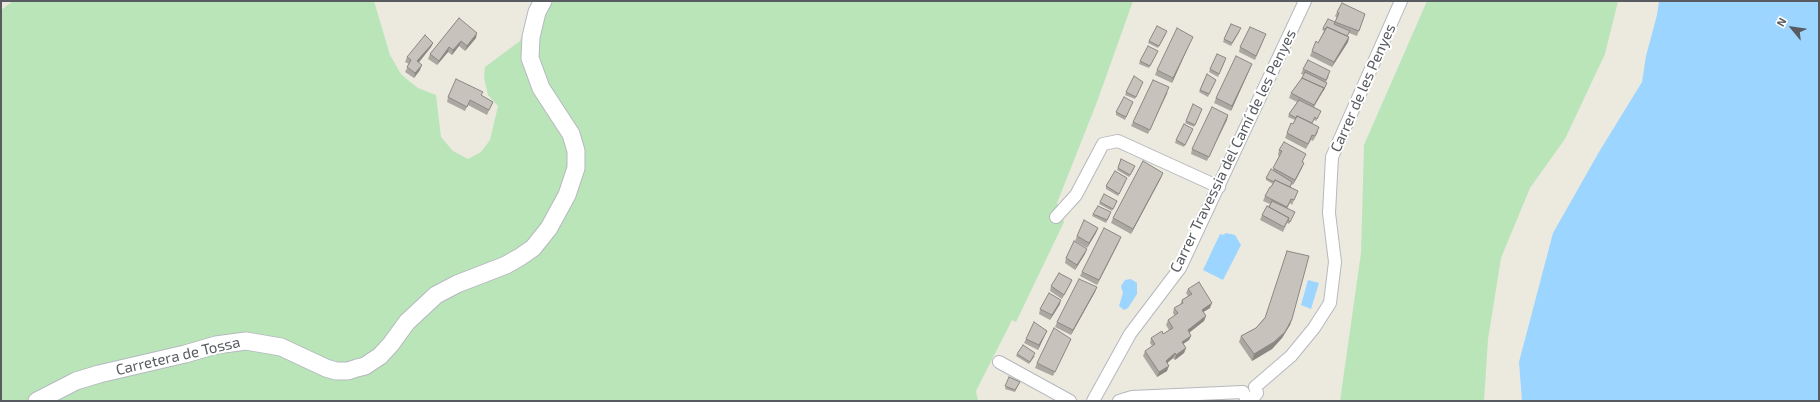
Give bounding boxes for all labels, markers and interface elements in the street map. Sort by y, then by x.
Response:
north arrow [1772,8,1812,48]
text: N [1773,15,1789,29]
street label: Carrer de les Penyes [1327,21,1399,155]
street label: Carrer Travessia del Camí de les Penyes [1166,27,1300,275]
street label: Carretera de Tossa [114,333,242,379]

